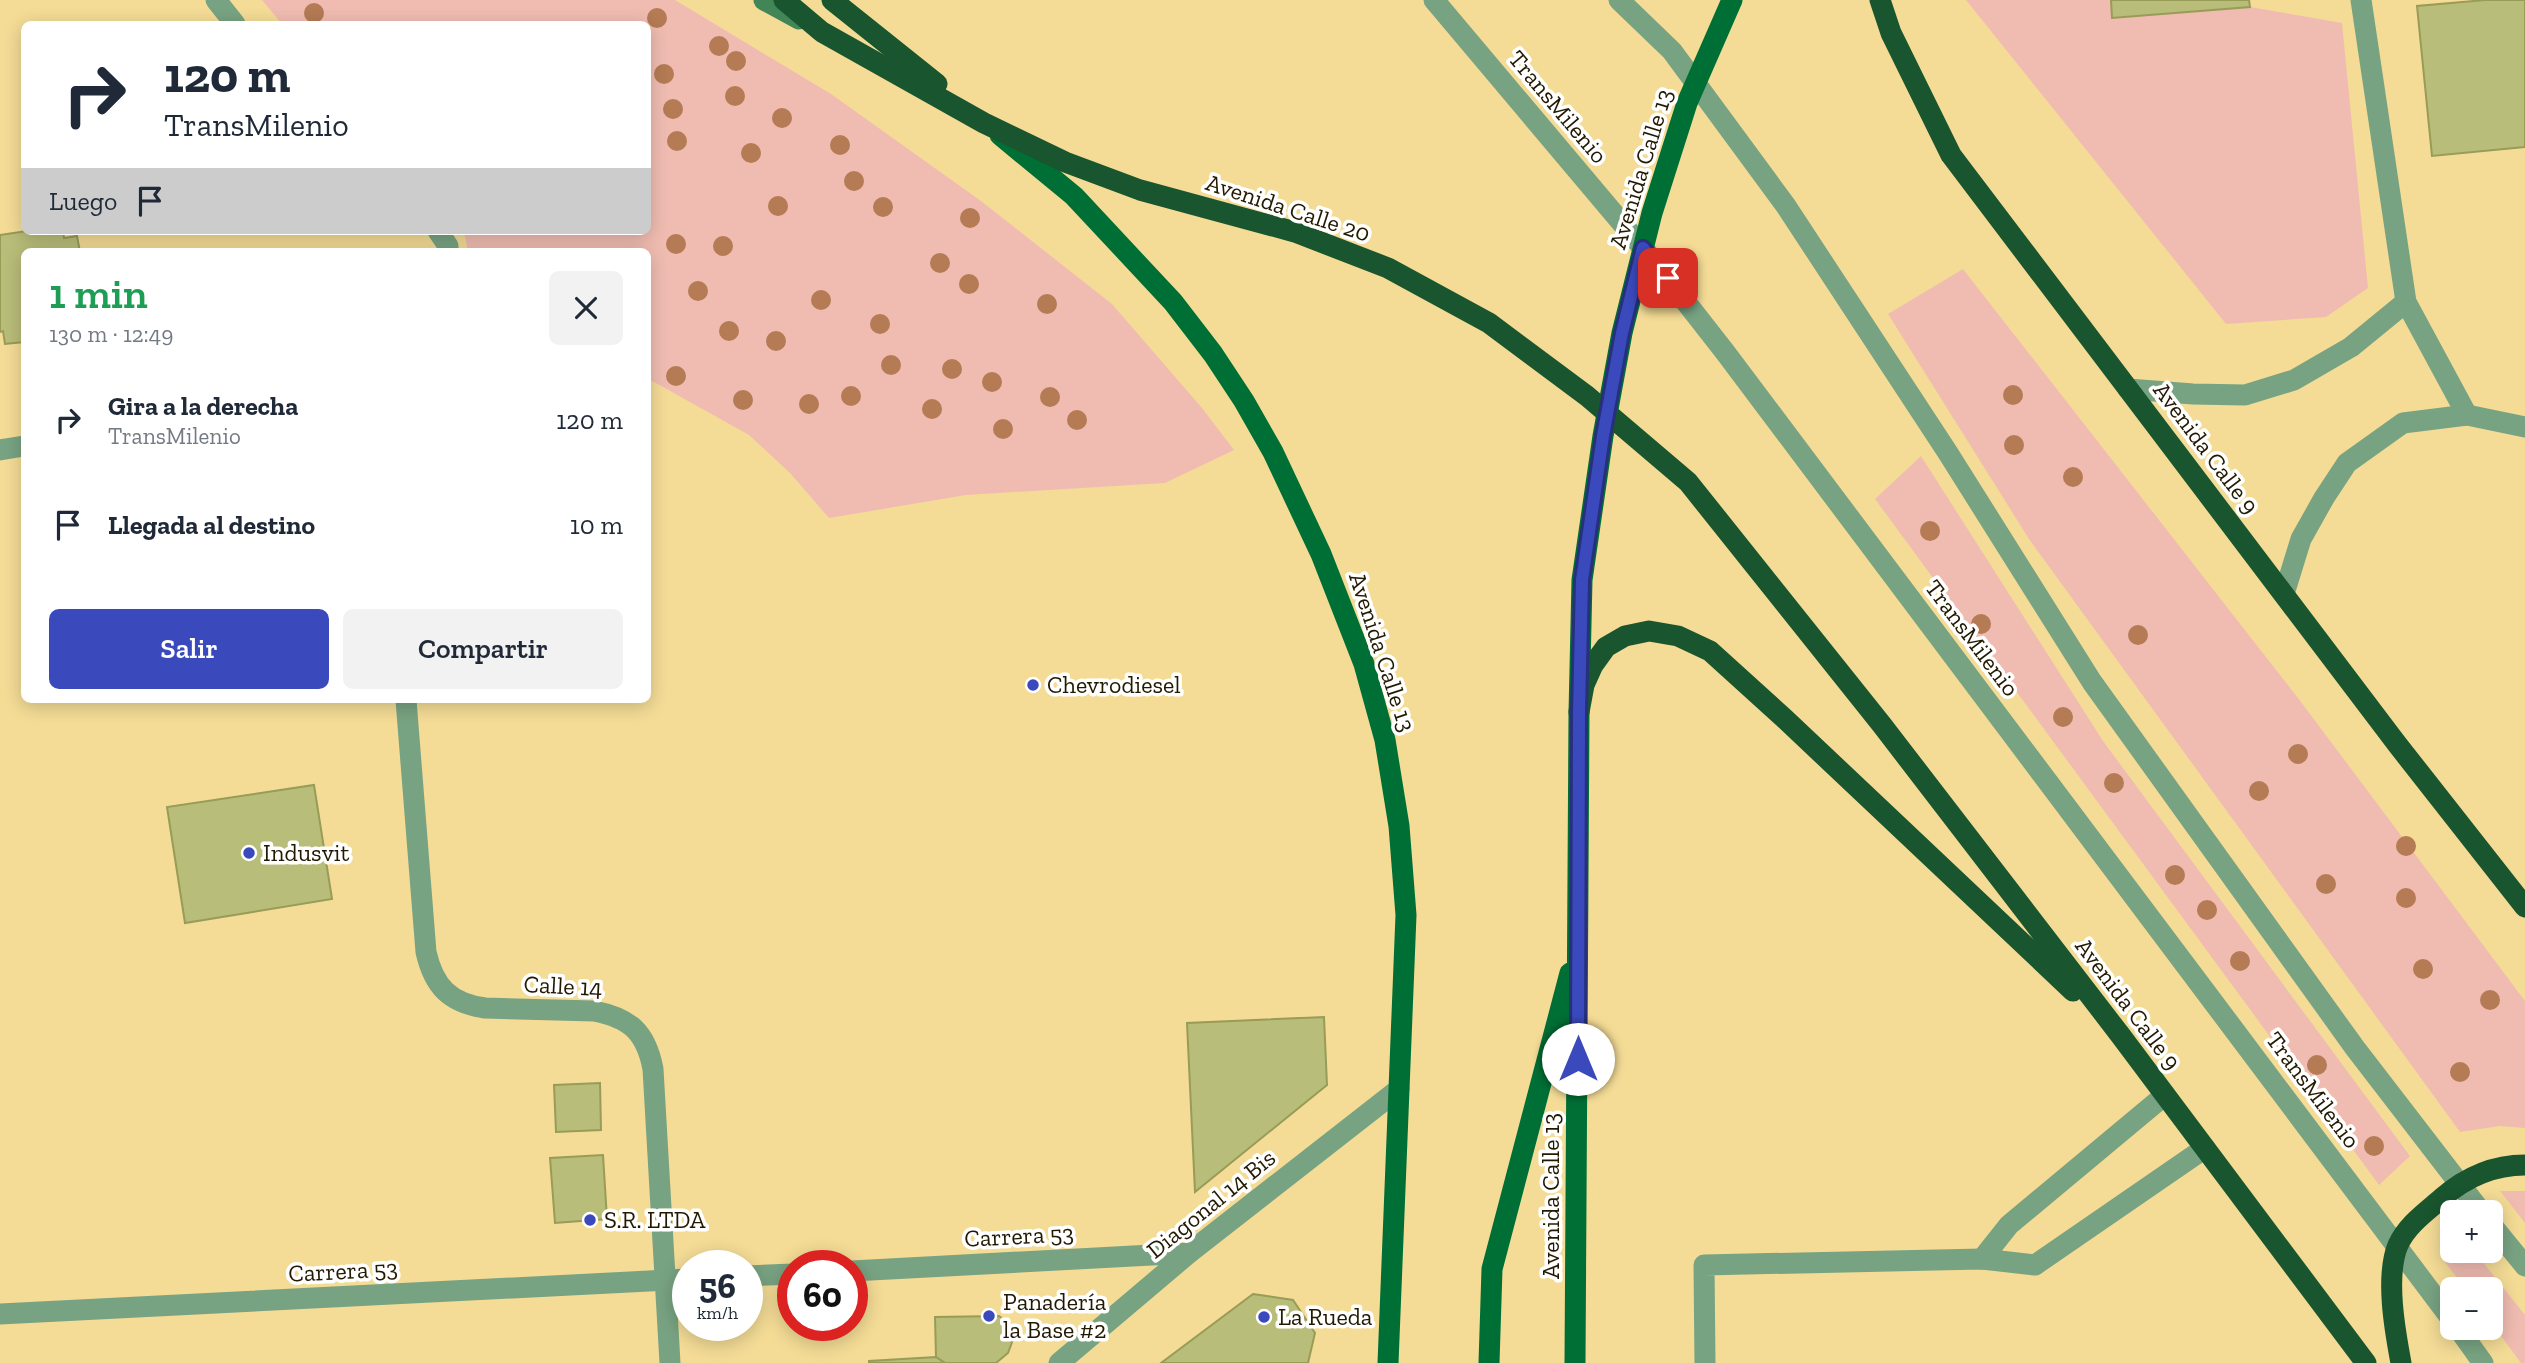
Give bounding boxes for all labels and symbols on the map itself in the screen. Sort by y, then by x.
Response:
street label: TransMilenio [1503,44,1614,169]
street label: Avenida Calle 13 [1602,85,1679,252]
street label: Avenida Calle 20 [1202,167,1374,248]
pin [1638,248,1698,308]
street label: Avenida Calle 9 [2147,376,2265,519]
street label: Avenida Calle 13 [1343,569,1422,735]
street label: TransMilenio [1919,574,2026,702]
place label: Chevrodiesel [1047,670,1181,699]
marker: Chevrodiesel [1025,677,1041,693]
place label: Indusvit [263,838,350,867]
marker: Indusvit [241,845,257,861]
street label: Avenida Calle 9 [2069,932,2187,1075]
street label: Calle 14 [523,969,603,1002]
position arrow [1541,1022,1615,1096]
street label: TransMilenio [2260,1026,2367,1154]
street label: Avenida Calle 13 [1536,1113,1565,1279]
street label: Diagonal 14 Bis [1140,1143,1281,1264]
place label: S.R. LTDA [604,1205,706,1234]
marker: S.R. LTDA [582,1212,598,1228]
street label: Carrera 53 [963,1218,1075,1253]
speed limit sign: 60 [777,1250,868,1341]
street label: Carrera 53 [287,1253,399,1288]
place label: Panadería la Base #2 [1003,1287,1107,1344]
place label: La Rueda [1278,1302,1373,1331]
marker: Panadería la Base #2 [981,1308,997,1324]
marker: La Rueda [1256,1309,1272,1325]

